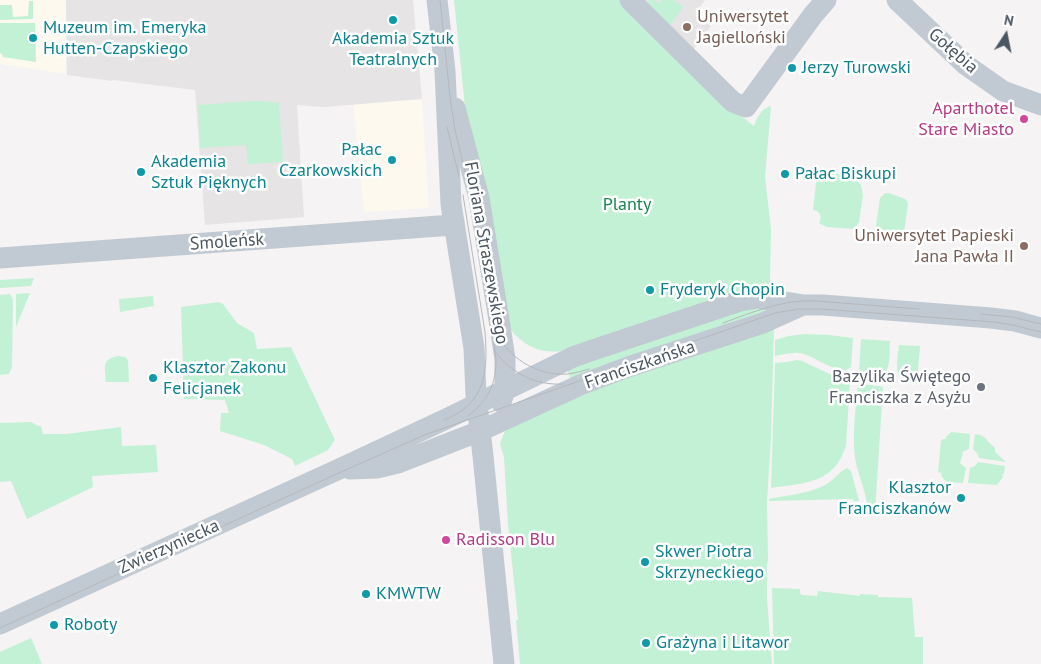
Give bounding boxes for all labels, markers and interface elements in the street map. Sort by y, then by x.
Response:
place label: Uniwersytet Jagielloński [697,6,789,48]
north arrow [981,10,1031,60]
text: N [1003,11,1015,30]
marker: Akademia Sztuk Teatralnych [387,14,399,26]
place label: Muzeum im. Emeryka Hutten-Czapskiego [43,17,207,59]
marker: Uniwersytet Jagielloński [681,21,693,33]
street label: Gołębia [924,24,982,78]
place label: Akademia Sztuk Teatralnych [332,28,454,70]
marker: Muzeum im. Emeryka Hutten-Czapskiego [27,32,39,44]
place label: Jerzy Turowski [802,57,911,79]
marker: Jerzy Turowski [786,62,798,74]
place label: Aparthotel Stare Miasto [918,98,1014,140]
marker: Aparthotel Stare Miasto [1018,113,1030,125]
place label: Pałac Czarkowskich [279,139,382,182]
place label: Akademia Sztuk Pięknych [151,151,266,193]
marker: Pałac Czarkowskich [386,154,398,166]
street label: Floriana Straszewskiego [459,160,513,346]
place label: Pałac Biskupi [795,163,896,185]
marker: Akademia Sztuk Pięknych [135,166,147,178]
marker: Pałac Biskupi [779,168,791,180]
park label: Planty [603,194,651,216]
place label: Uniwersytet Papieski Jana Pawła II [854,225,1014,268]
street label: Smoleńsk [189,229,265,255]
marker: Uniwersytet Papieski Jana Pawła II [1018,240,1030,252]
place label: Fryderyk Chopin [660,279,785,301]
marker: Fryderyk Chopin [644,284,656,296]
street label: Franciszkańska [582,336,698,394]
place label: Klasztor Zakonu Felicjanek [163,357,286,399]
place label: Bazylika Świętego Franciszka z Asyżu [829,366,971,408]
marker: Klasztor Zakonu Felicjanek [147,372,159,384]
marker: Bazylika Świętego Franciszka z Asyżu [975,381,987,393]
place label: Klasztor Franciszkanów [838,477,951,520]
marker: Klasztor Franciszkanów [955,492,967,504]
street label: Zwierzyniecka [115,515,223,579]
place label: Radisson Blu [456,529,555,551]
marker: Radisson Blu [440,534,452,546]
place label: Skwer Piotra Skrzyneckiego [655,541,764,584]
marker: Skwer Piotra Skrzyneckiego [639,556,651,568]
place label: KMWTW [376,583,441,605]
marker: KMWTW [360,588,372,600]
place label: Roboty [64,614,117,636]
marker: Roboty [48,619,60,631]
place label: Grażyna i Litawor [656,632,789,654]
marker: Grażyna i Litawor [640,637,652,649]

